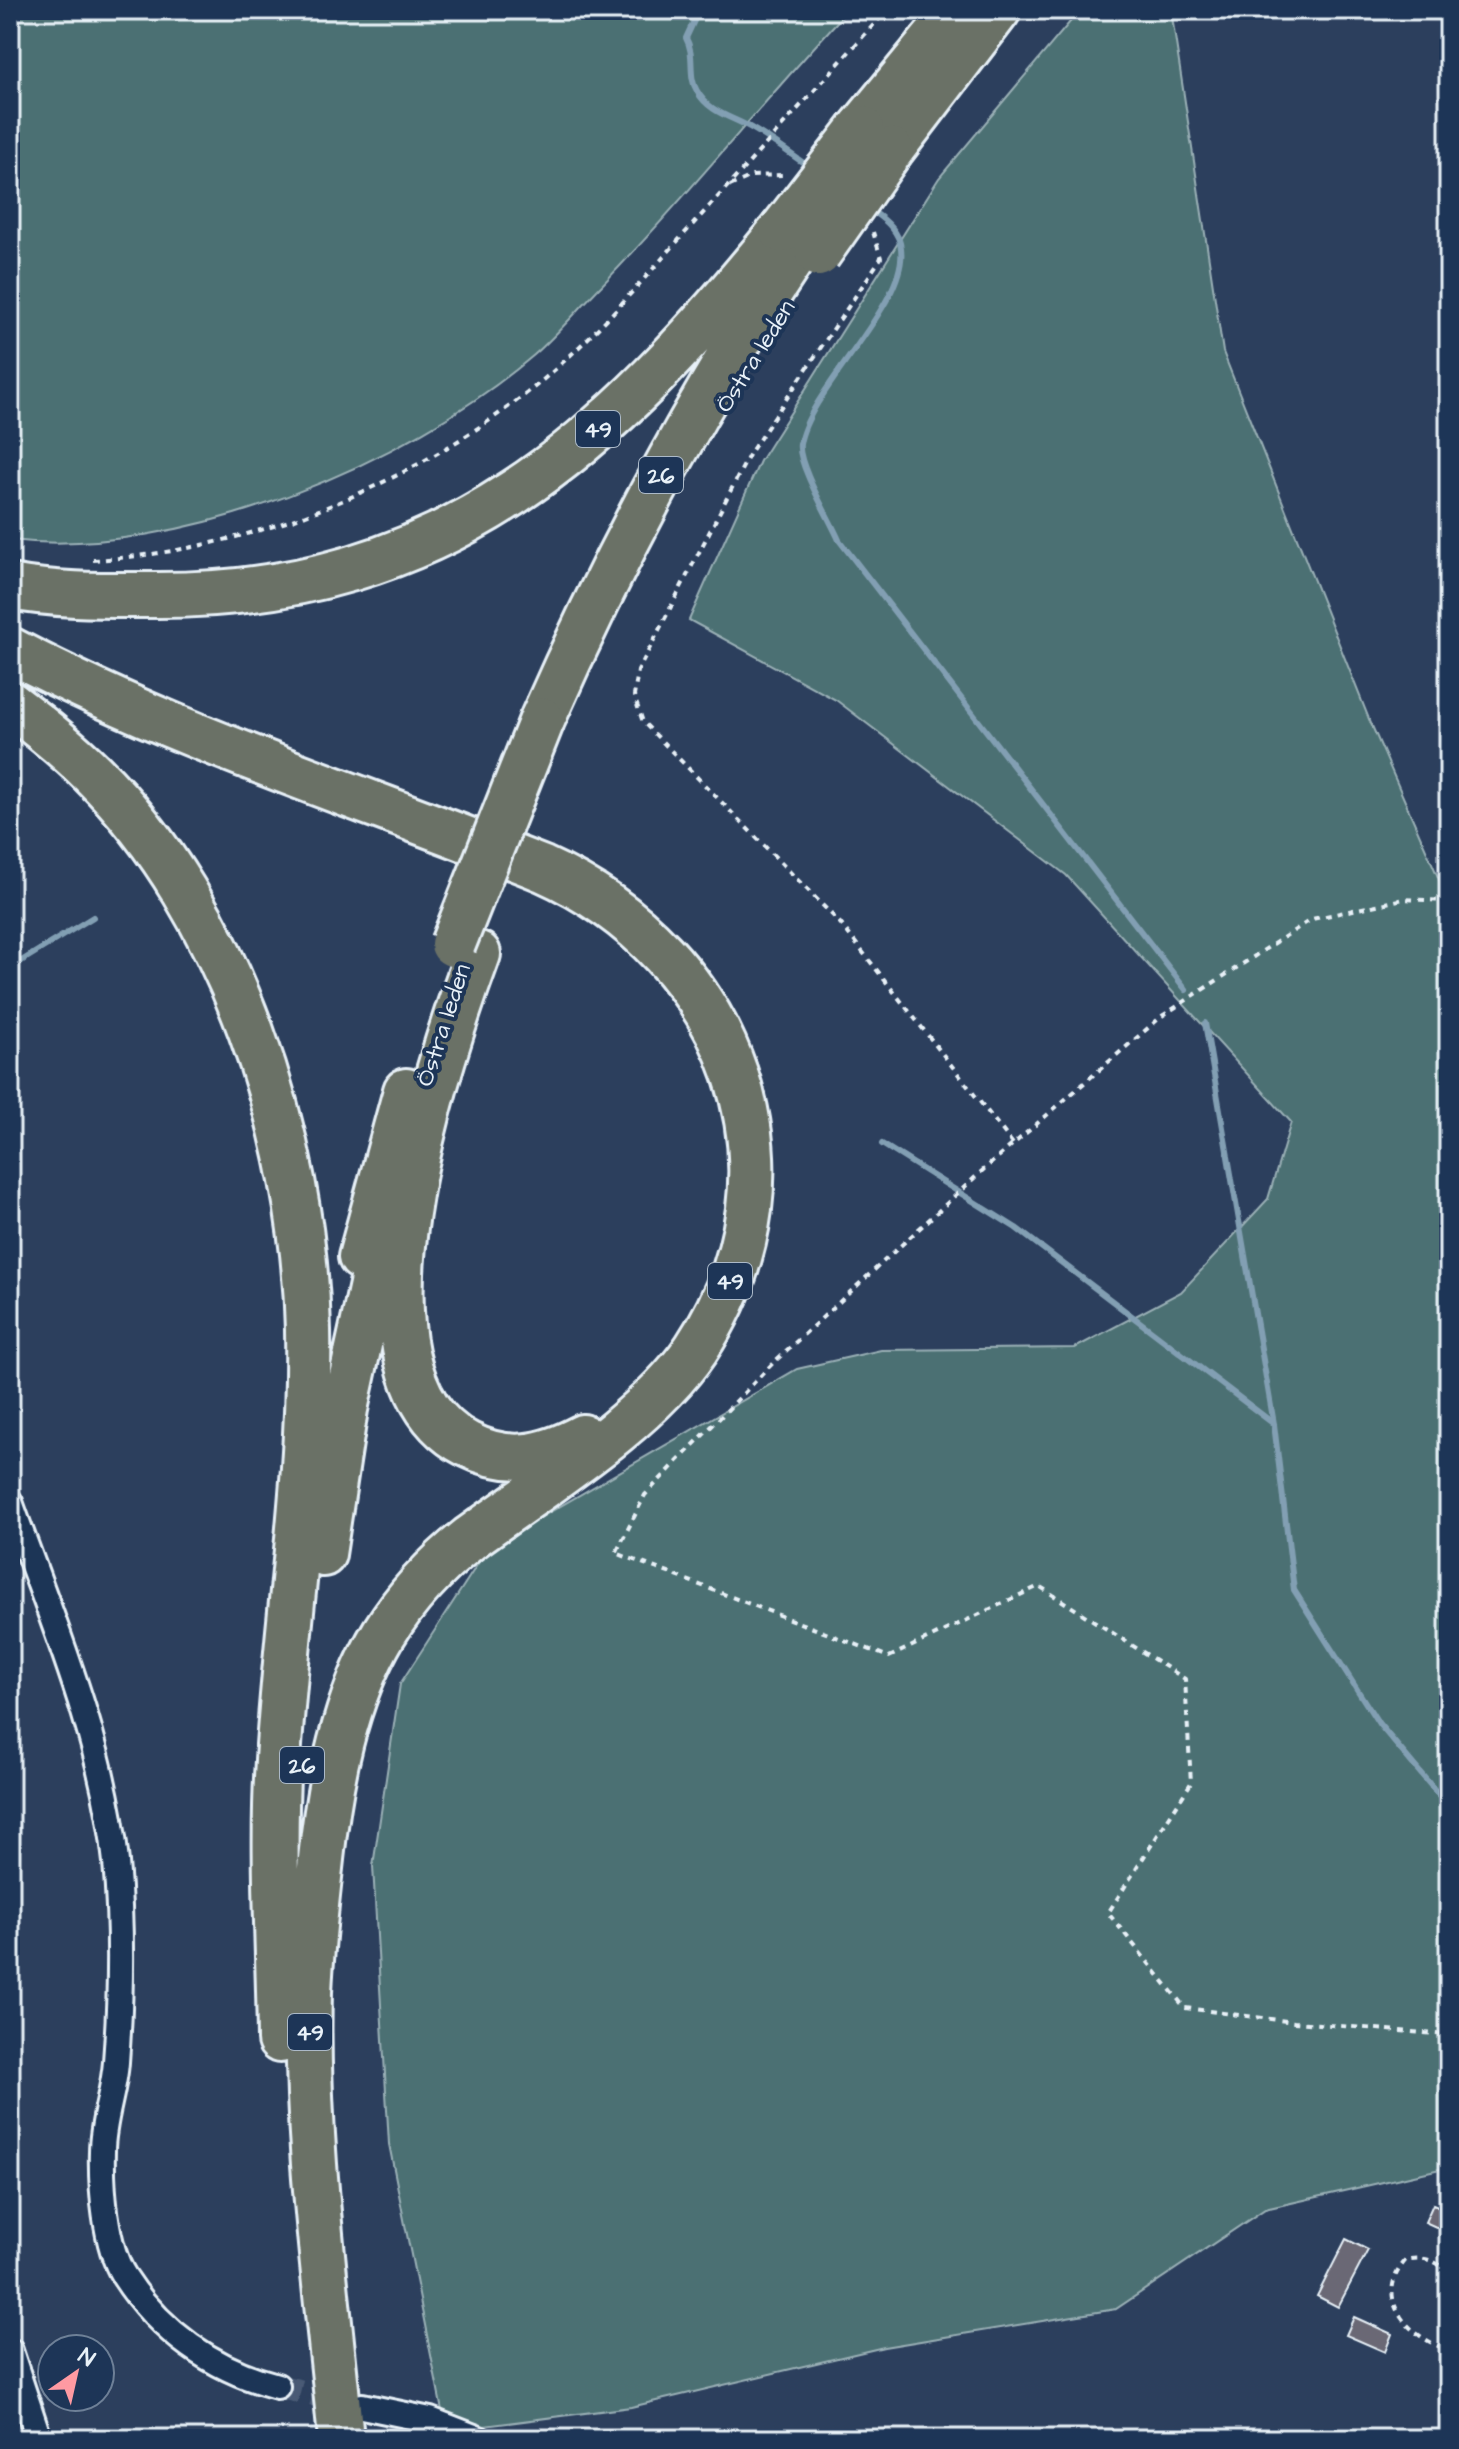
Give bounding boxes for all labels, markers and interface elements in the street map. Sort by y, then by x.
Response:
street label: Östra leden [708,294,804,419]
road number: 49 [576,411,620,447]
road number: 26 [639,457,683,493]
street label: Östra leden [408,960,480,1091]
road number: 49 [708,1263,752,1299]
road number: 26 [280,1747,324,1783]
road number: 49 [288,2014,332,2050]
north arrow [36,2333,116,2413]
text: N [72,2341,101,2374]

